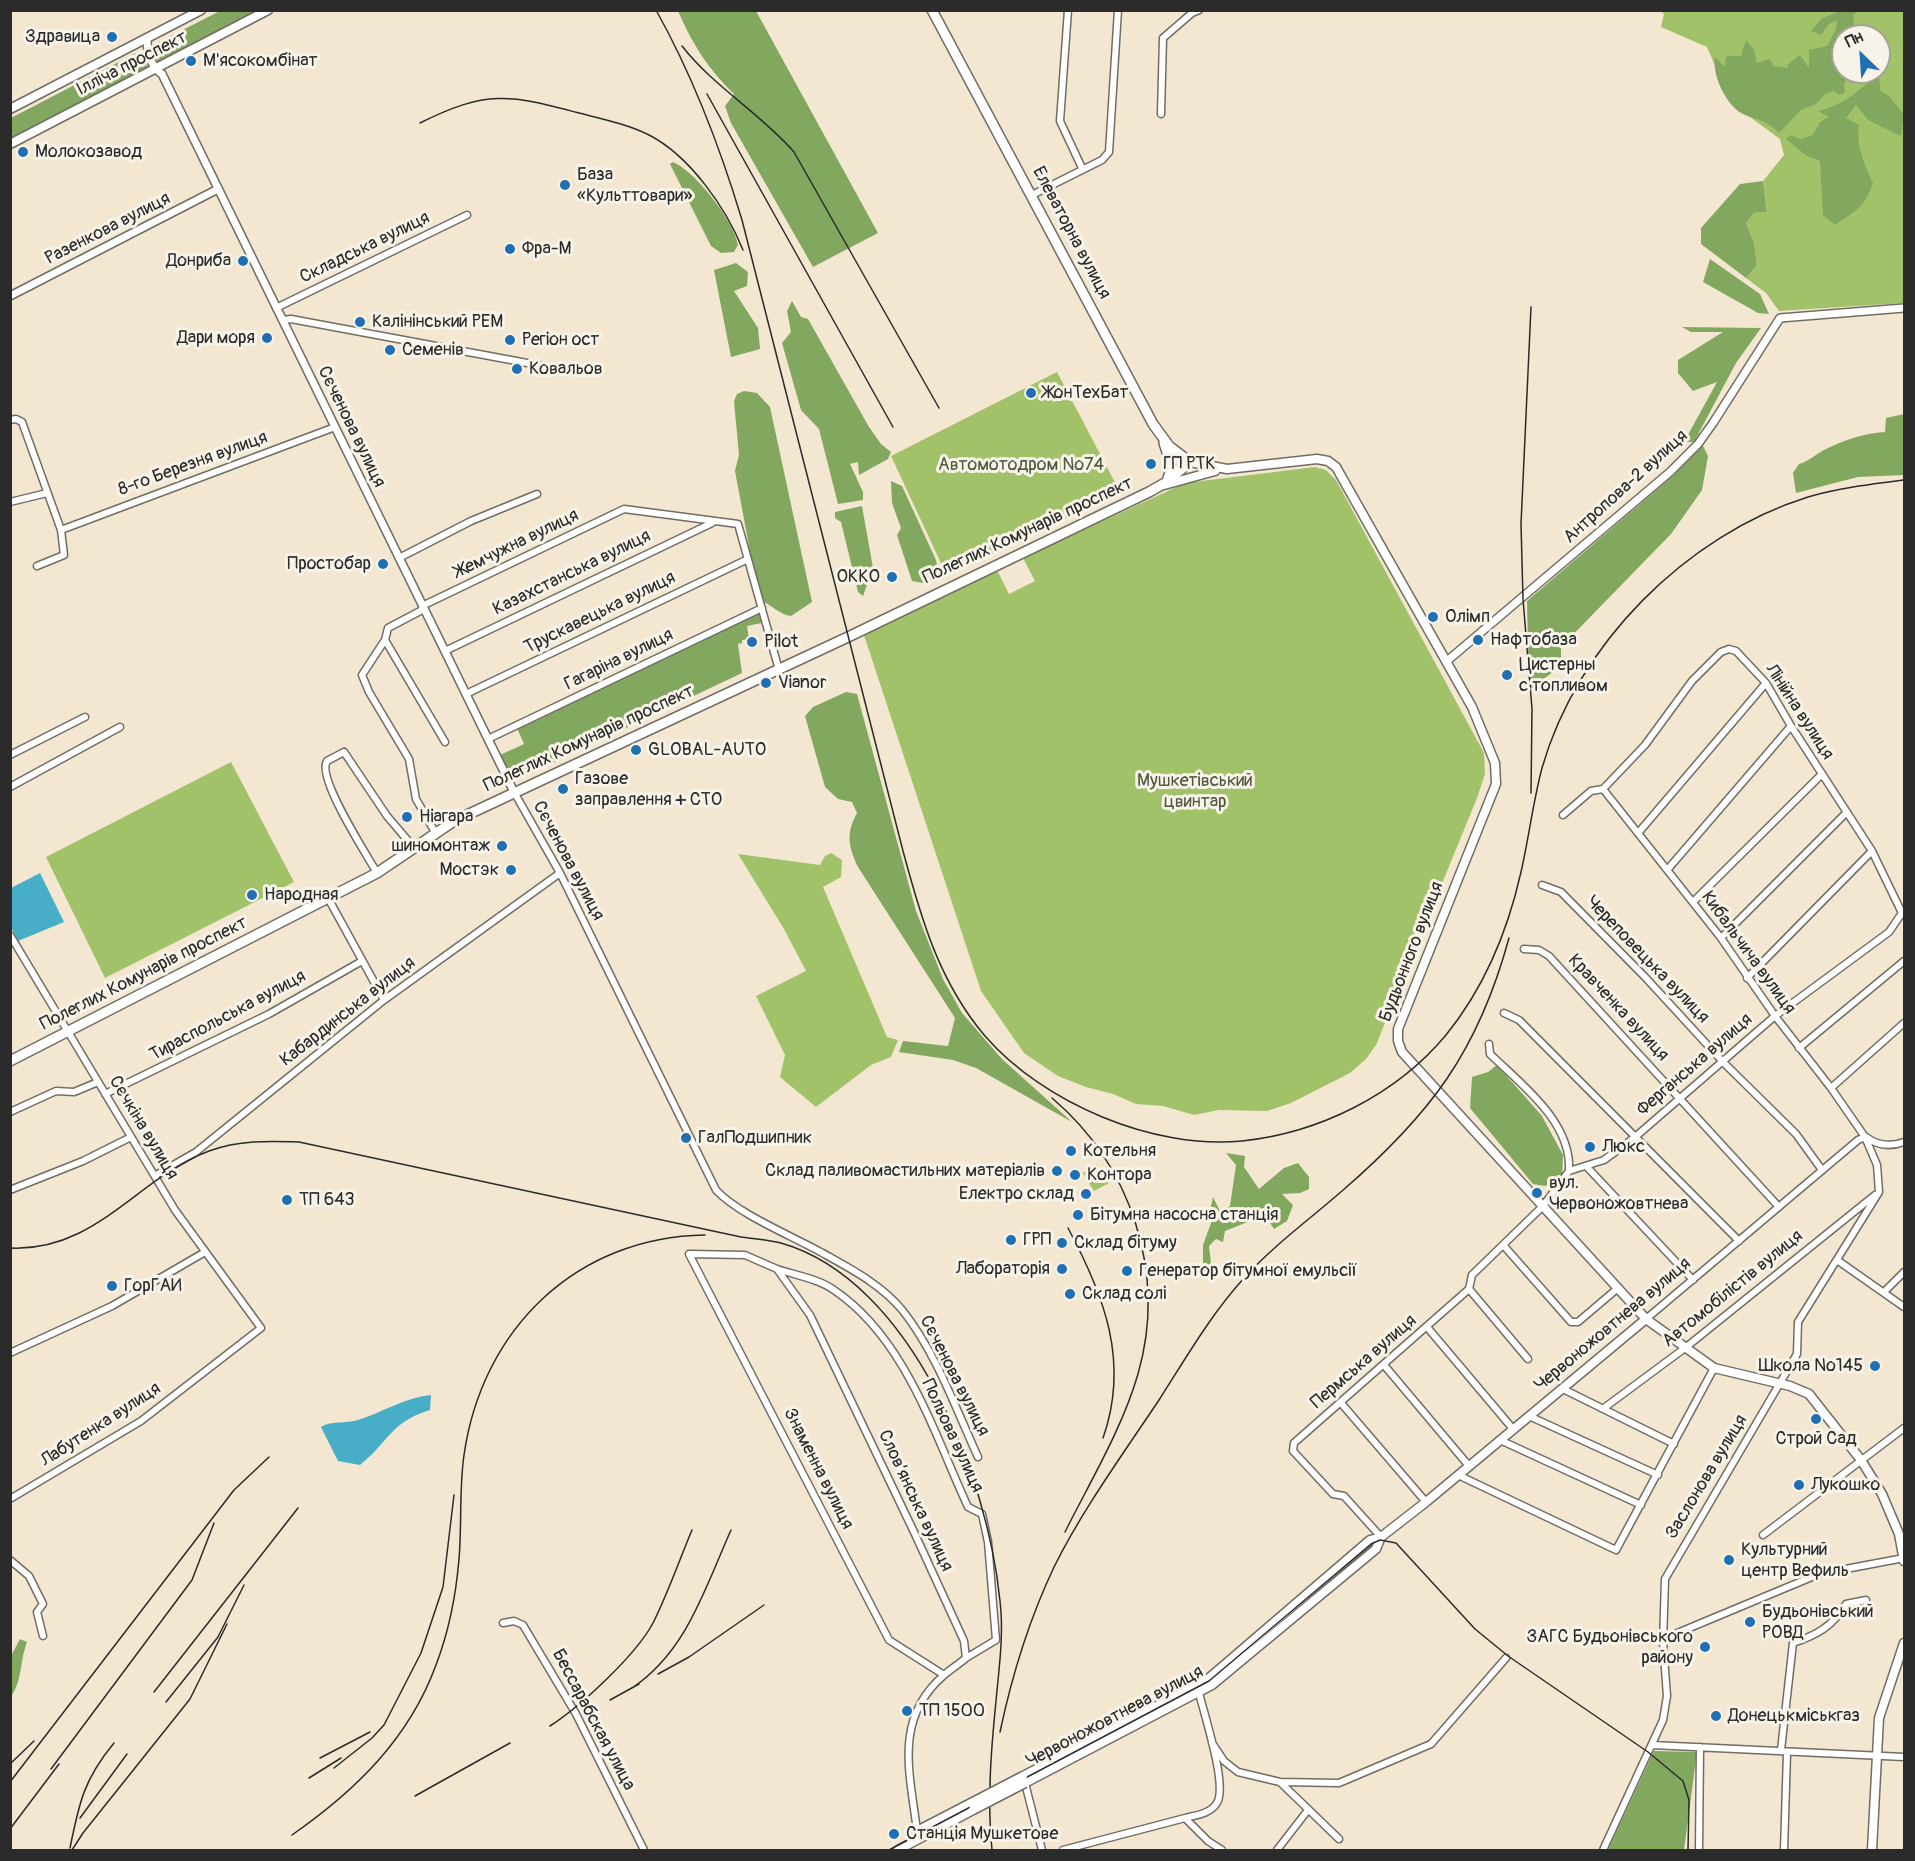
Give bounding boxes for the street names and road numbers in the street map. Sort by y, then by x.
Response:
street label: Ілліча проспект [73,27,191,101]
street label: Елеваторна вулиця [1027,163,1115,303]
street label: Разенкова вулиця [42,188,174,270]
street label: Складська вулиця [297,207,433,289]
street label: Сєченова вулиця [312,363,390,491]
street label: Антропова-2 вулиця [1560,426,1692,548]
street label: 8-го Березня вулиця [115,427,271,501]
street label: Полеглих Комунарів проспект [919,473,1137,589]
street label: Жемчужна вулиця [452,505,582,583]
street label: Казахстанська вулиця [490,525,654,621]
street label: Трускавецька вулиця [521,567,679,659]
street label: Гагаріна вулиця [561,624,677,696]
street label: Лінійна вулиця [1760,660,1838,764]
street label: Полеглих Комунарів проспект [480,681,698,797]
street label: Сєченова вулиця [527,798,609,924]
street label: Будьонного вулиця [1375,879,1449,1025]
street label: Кибальчича вулиця [1696,887,1800,1019]
street label: Череповецька вулиця [1581,892,1713,1028]
street label: Полеглих Комунарів проспект [37,912,251,1036]
street label: Кравченка вулиця [1563,950,1673,1066]
street label: Кабардинська вулиця [276,952,420,1072]
street label: Тираспольська вулиця [146,966,310,1066]
street label: Ферганська вулиця [1633,1009,1757,1121]
street label: Сєчкіна вулиця [104,1072,182,1184]
street label: Автомобілістів вулиця [1658,1226,1808,1352]
street label: Червоножовтнева вулиця [1531,1253,1695,1397]
street label: Пермська вулиця [1307,1310,1421,1414]
street label: Сєченова вулиця [914,1312,994,1440]
street label: Польова вулиця [916,1376,988,1496]
street label: Лабутенка вулиця [37,1378,165,1472]
street label: Знаменна вулиця [778,1405,858,1533]
street label: Заслонова вулиця [1661,1411,1753,1543]
street label: Слов’янська вулиця [873,1427,957,1575]
street label: Бессарабская улица [547,1646,639,1794]
street label: Червоножовтнева вулиця [1023,1661,1207,1773]

